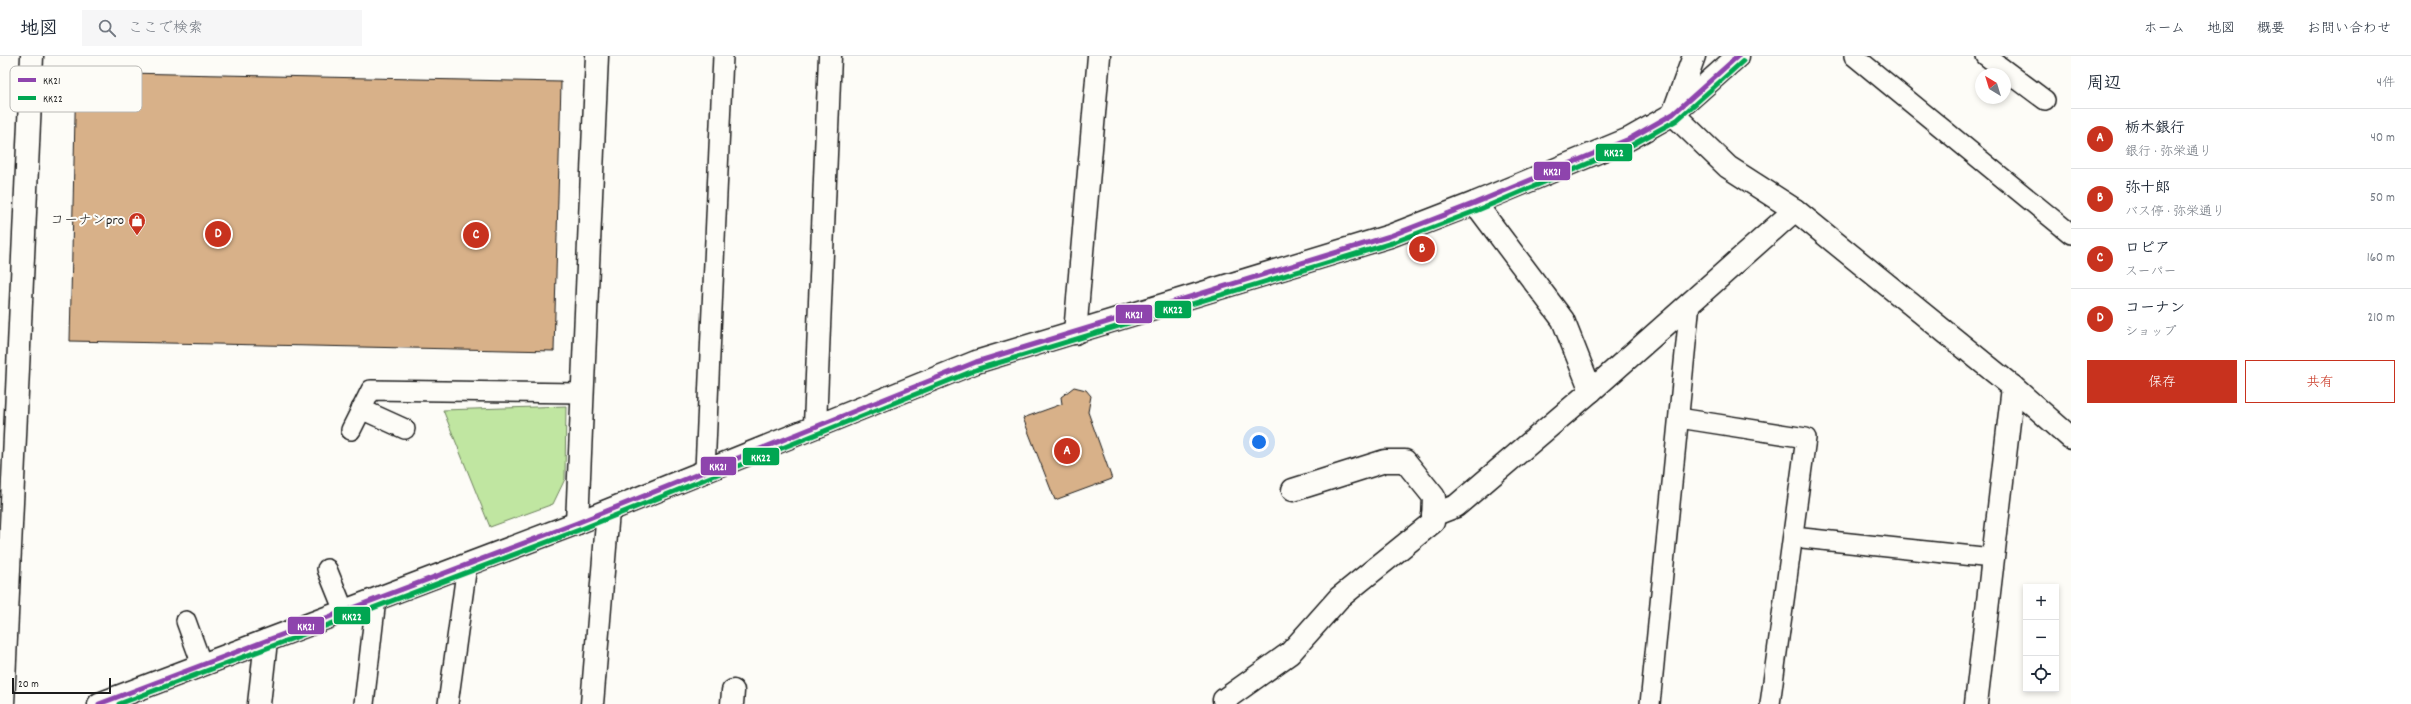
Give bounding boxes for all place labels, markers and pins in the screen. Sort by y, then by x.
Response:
place label: コーナンpro [50,211,124,231]
shop icon: コーナンpro [127,211,147,236]
pin: D [205,219,231,249]
pin: C [463,220,489,250]
pin: B [1409,234,1435,264]
pin: A [1054,436,1080,466]

